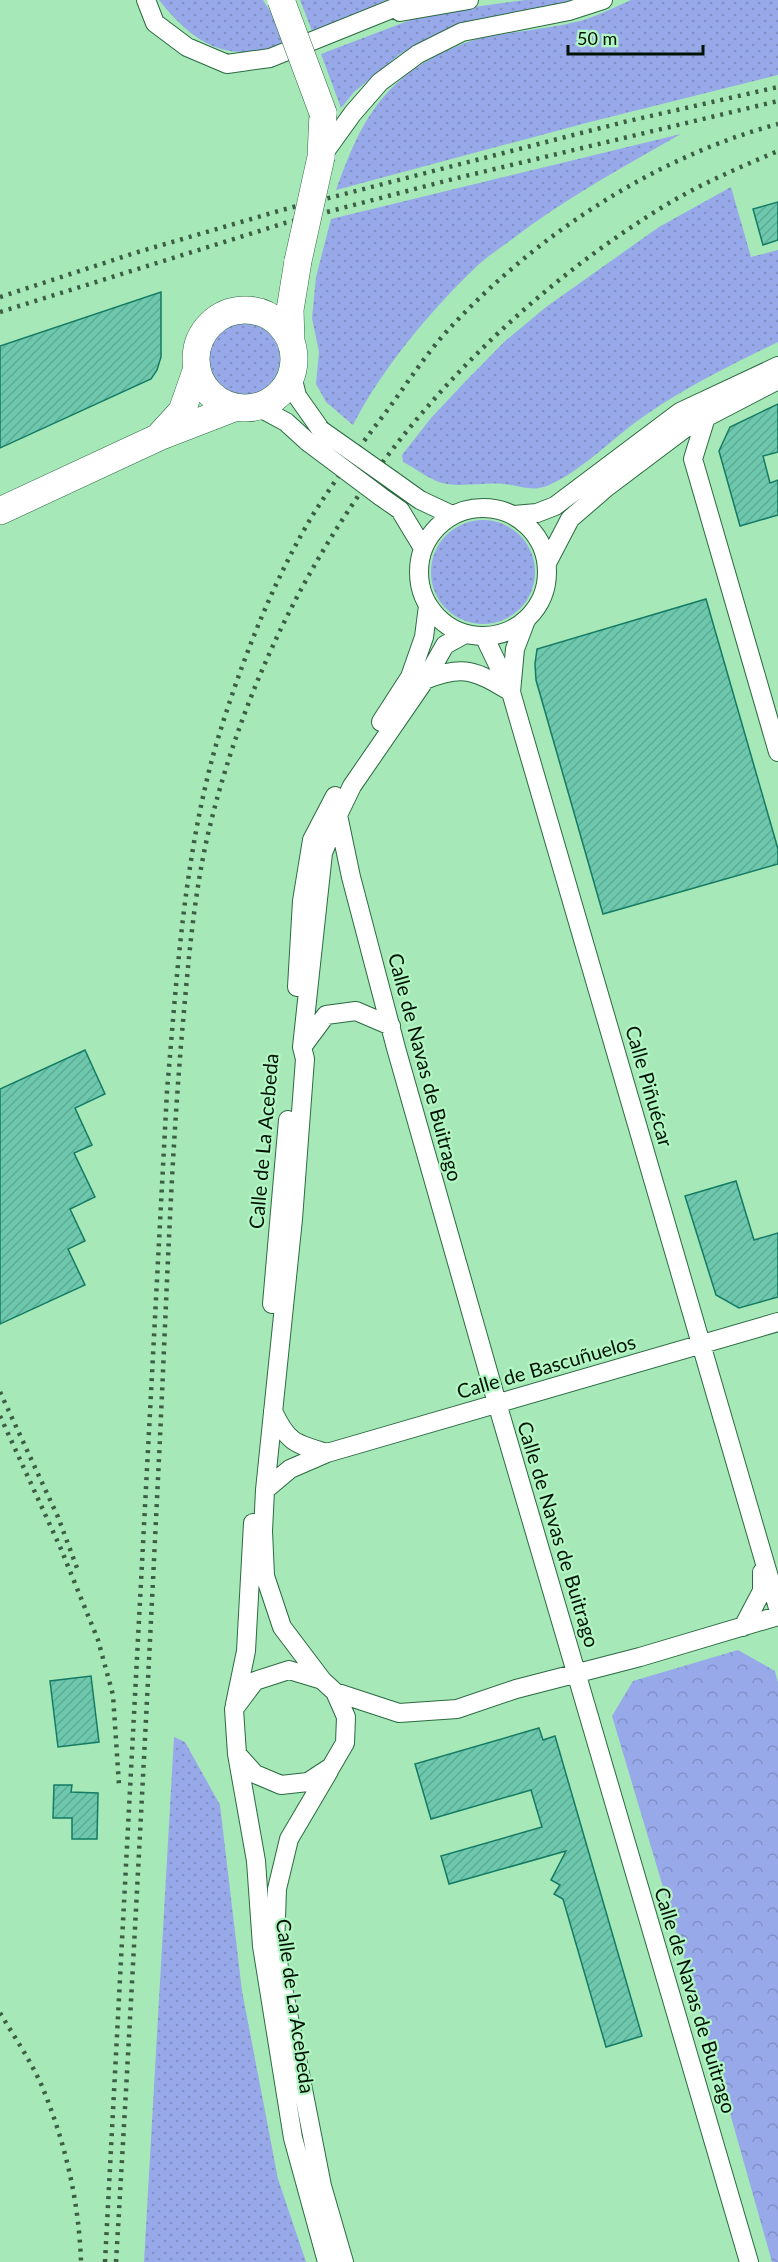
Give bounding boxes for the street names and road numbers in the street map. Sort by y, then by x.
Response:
street label: Calle de Navas de Buitrago [384,950,468,1184]
street label: Calle Piñuécar [621,1023,679,1150]
street label: Calle de La Acebeda [243,1052,283,1230]
street label: Calle de Bascuñuelos [454,1329,638,1403]
street label: Calle de Navas de Buitrago [513,1418,605,1650]
street label: Calle de Navas de Buitrago [650,1884,742,2116]
street label: Calle de La Acebeda [272,1917,320,2095]

